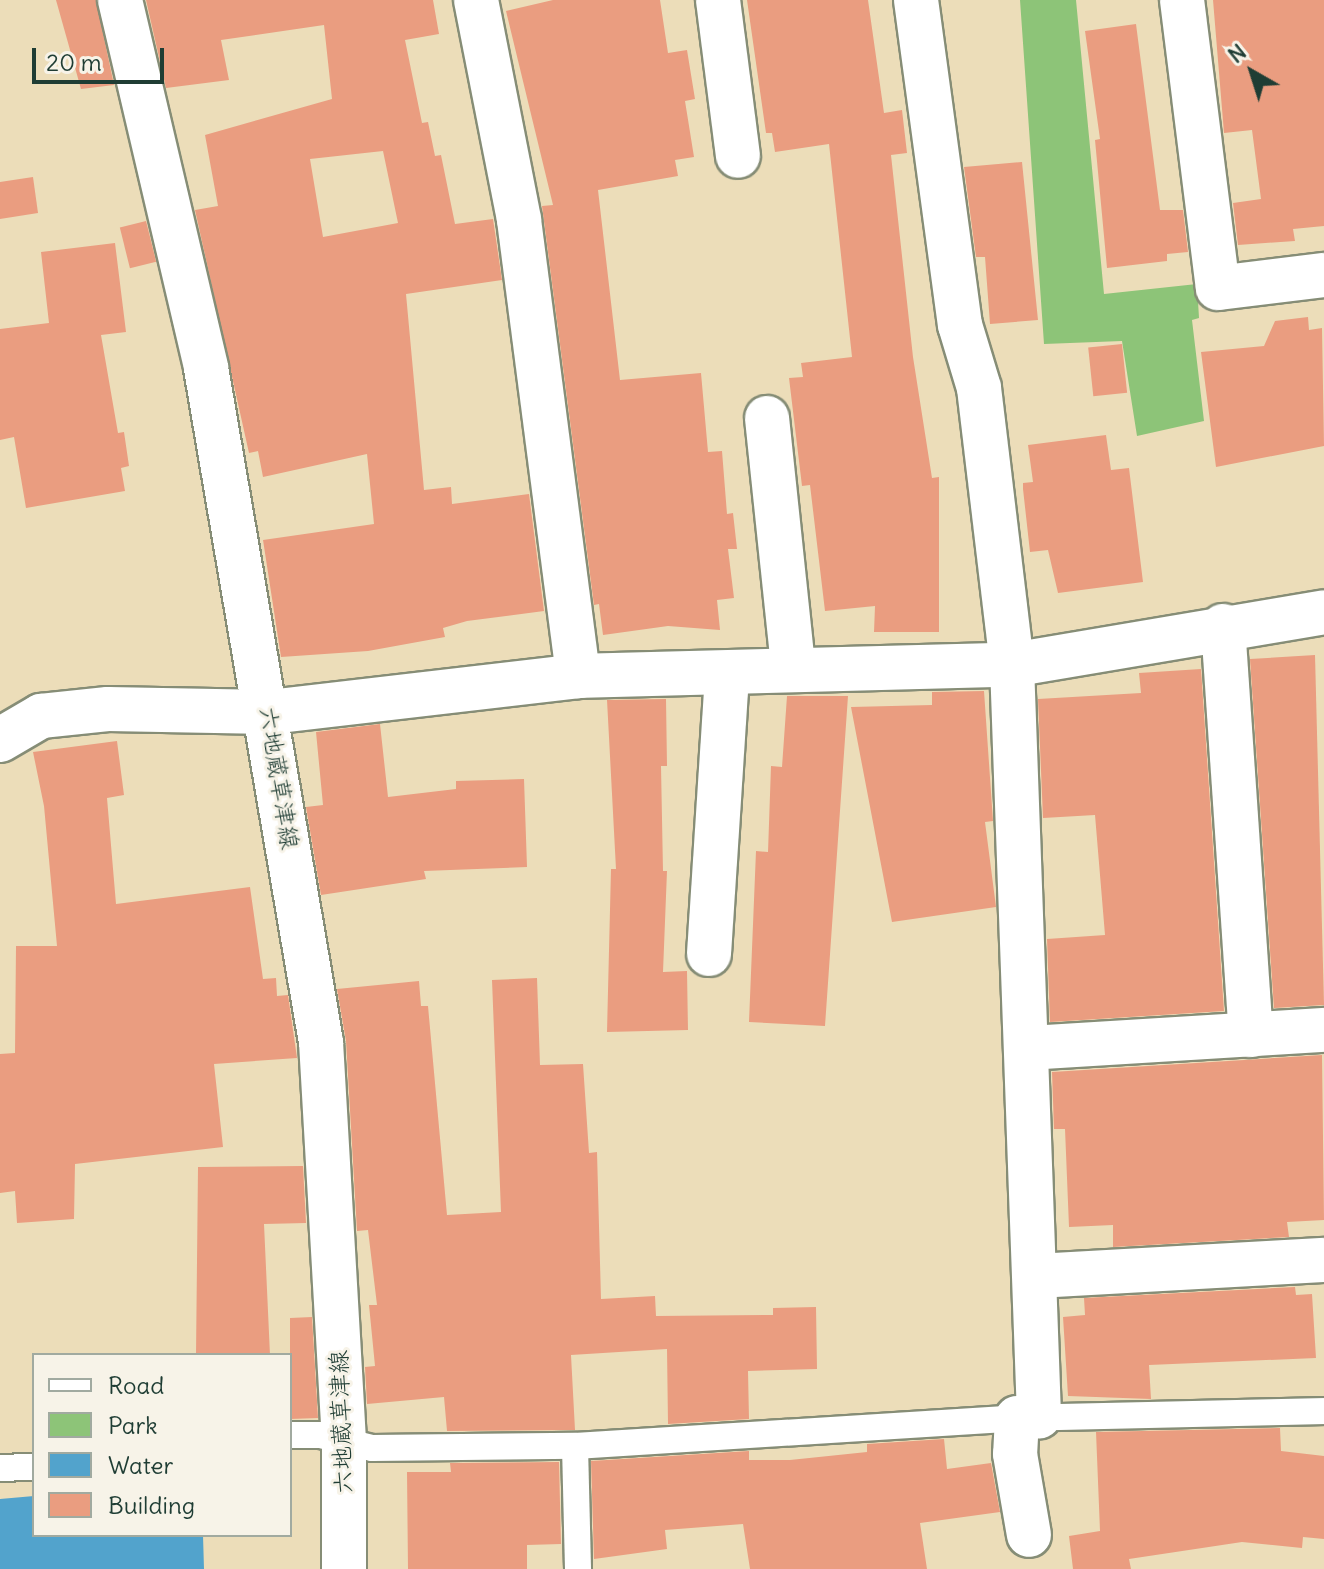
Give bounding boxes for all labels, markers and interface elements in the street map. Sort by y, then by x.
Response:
scale bar [36,32,168,82]
north arrow [1212,32,1292,112]
text: N [1222,38,1252,69]
text: 20 m [46,47,102,77]
street label: 六地蔵草津線 [254,705,304,851]
street label: 六地蔵草津線 [324,1350,358,1494]
legend [32,1353,292,1537]
text: Road [108,1370,164,1400]
text: Park [108,1410,158,1440]
text: Water [108,1450,173,1480]
text: Building [108,1490,195,1520]

